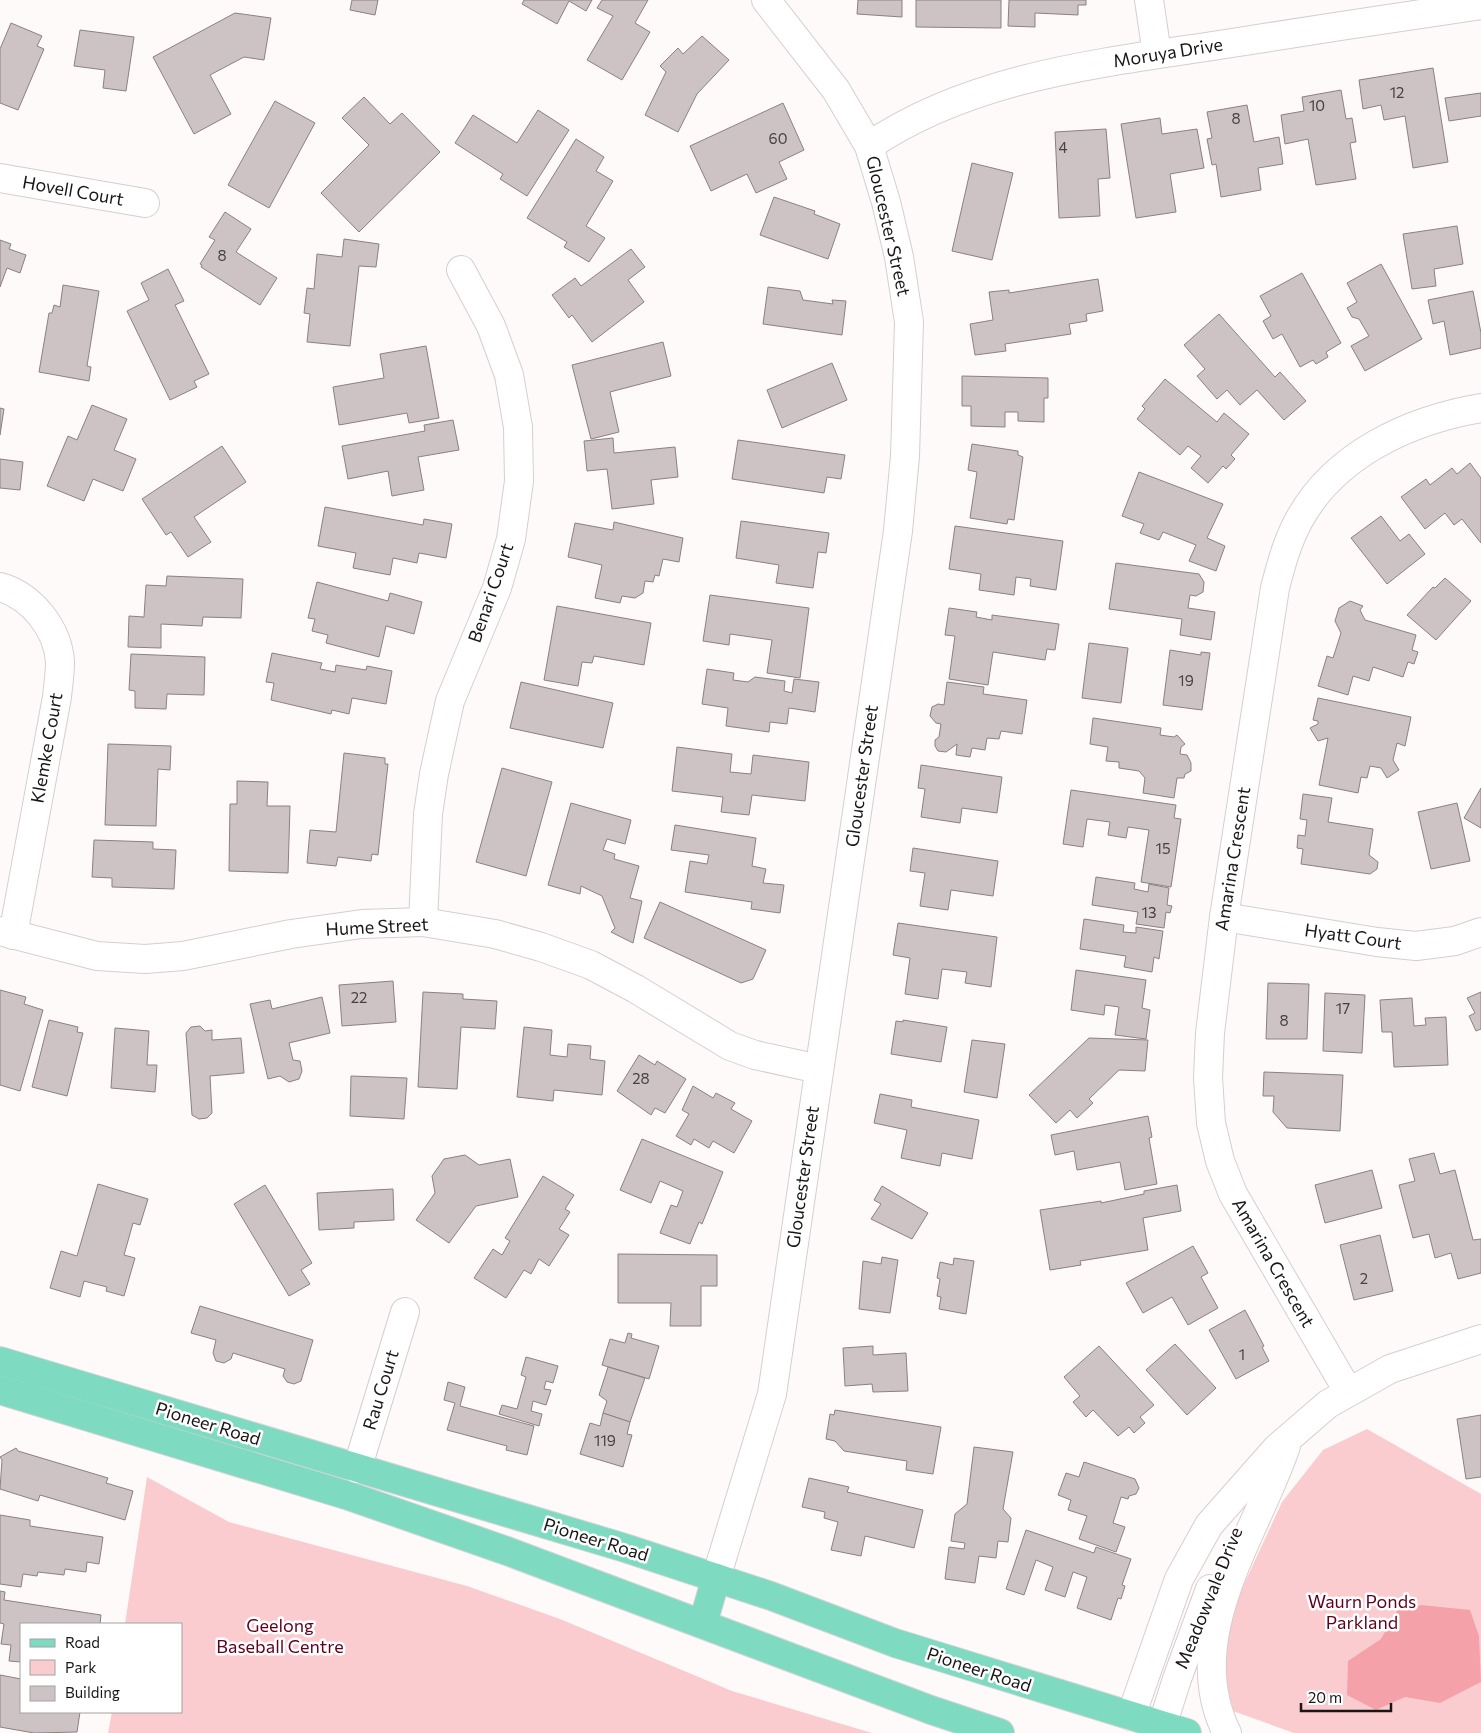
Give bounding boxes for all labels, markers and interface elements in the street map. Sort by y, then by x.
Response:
street label: Moruya Drive [1111,32,1224,72]
house number: 12 [1390,83,1404,101]
house number: 10 [1309,96,1325,114]
house number: 8 [1231,109,1241,127]
house number: 60 [769,129,787,147]
house number: 4 [1059,138,1068,156]
street label: Gloucester Street [862,153,916,298]
street label: Hovell Court [21,170,126,210]
house number: 8 [217,246,227,264]
street label: Benari Court [463,540,517,645]
house number: 19 [1178,671,1194,689]
street label: Klemke Court [25,691,67,805]
street label: Gloucester Street [840,703,882,848]
street label: Amarina Crescent [1210,785,1254,932]
house number: 15 [1155,839,1171,857]
house number: 13 [1142,903,1156,921]
street label: Hume Street [325,912,429,940]
street label: Hyatt Court [1303,918,1403,954]
house number: 22 [351,988,367,1006]
house number: 17 [1336,999,1350,1017]
house number: 8 [1279,1011,1289,1029]
house number: 28 [632,1069,650,1087]
street label: Gloucester Street [781,1104,823,1249]
street label: Amarina Crescent [1228,1194,1320,1331]
house number: 2 [1360,1269,1368,1287]
house number: 1 [1239,1345,1245,1363]
street label: Rau Court [357,1347,403,1432]
street label: Pioneer Road [153,1397,263,1449]
house number: 119 [594,1431,616,1449]
street label: Pioneer Road [541,1513,651,1565]
street label: Meadowvale Drive [1170,1524,1247,1672]
park label: Waurn Ponds Parkland [1308,1590,1416,1633]
park label: Geelong Baseball Centre [216,1614,344,1657]
legend [20,1623,182,1713]
text: Road [65,1633,100,1651]
street label: Pioneer Road [924,1642,1034,1696]
text: Park [65,1658,96,1676]
scale bar [1301,1680,1391,1712]
text: Building [65,1683,120,1701]
text: 20 m [1308,1688,1342,1706]

